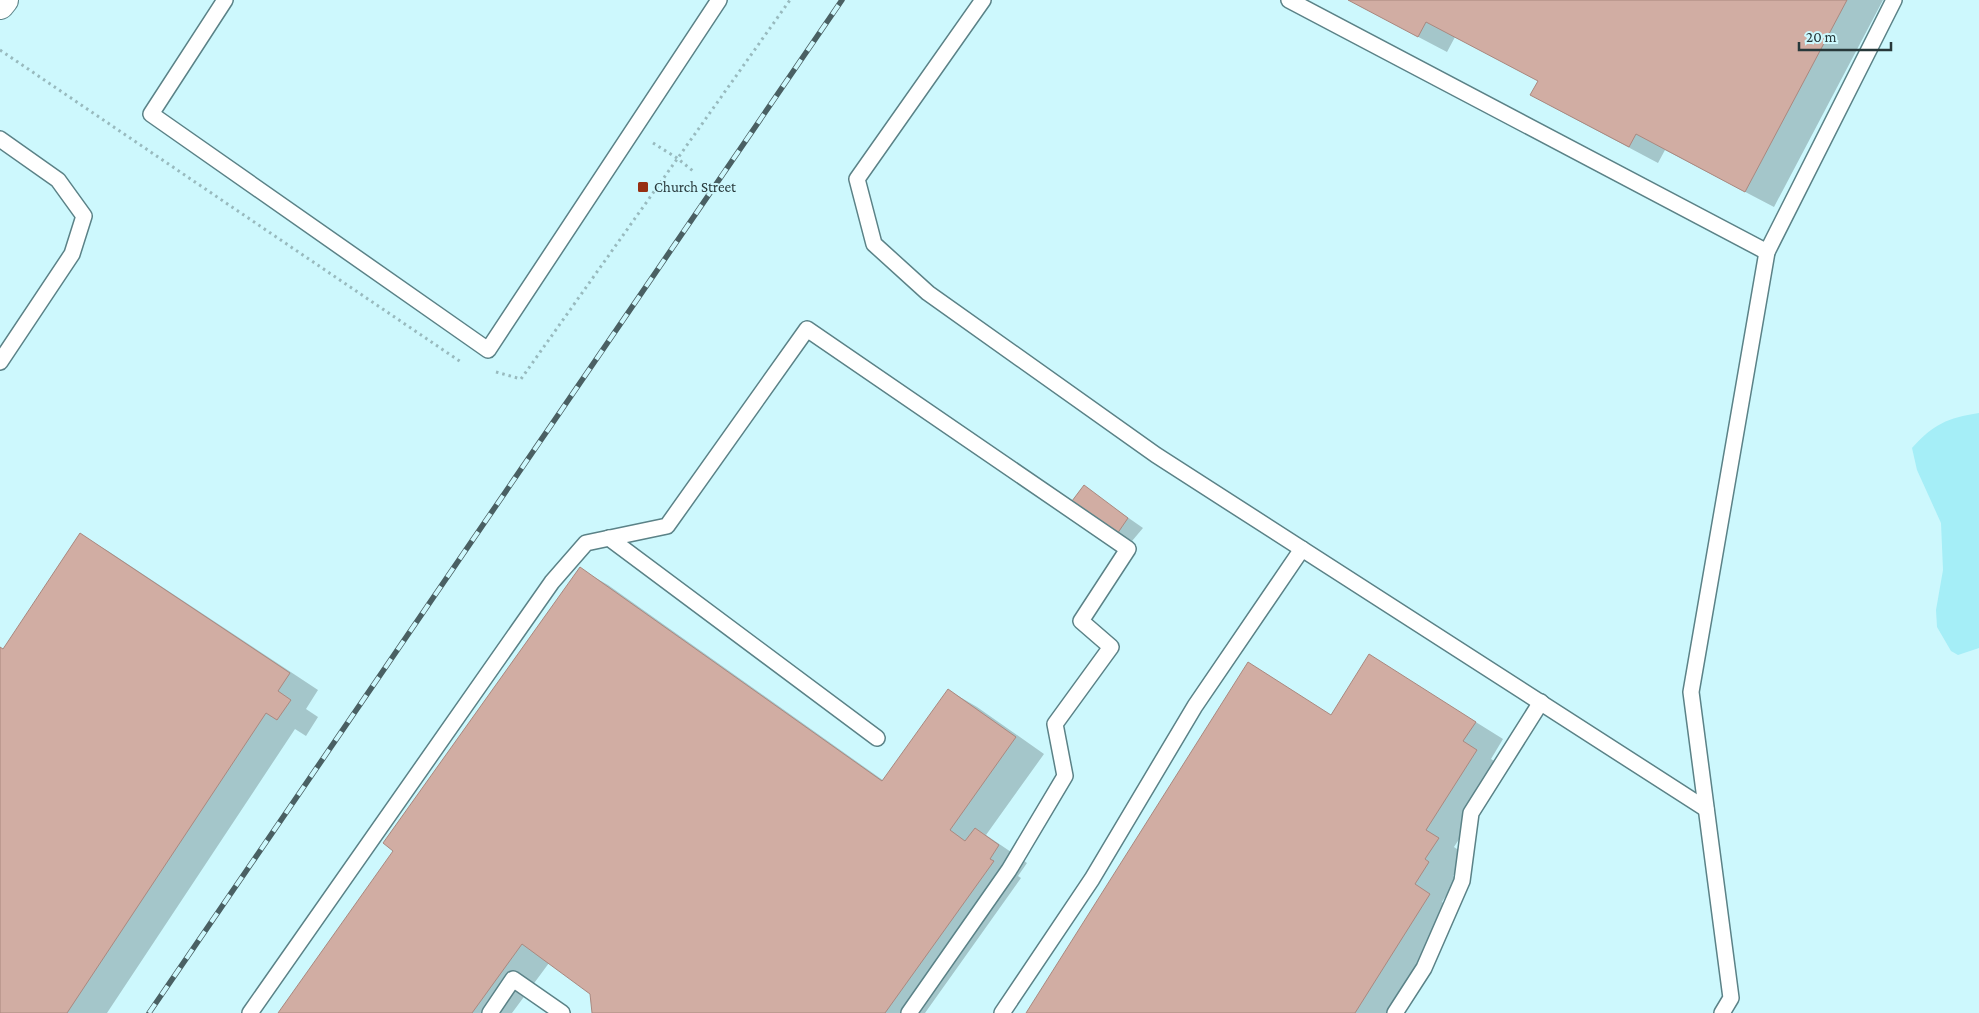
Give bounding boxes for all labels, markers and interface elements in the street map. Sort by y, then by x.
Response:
scale bar [1799,20,1892,52]
text: 20 m [1806,29,1837,45]
place label: Church Street [654,179,737,195]
marker: Church Street [636,180,650,194]

